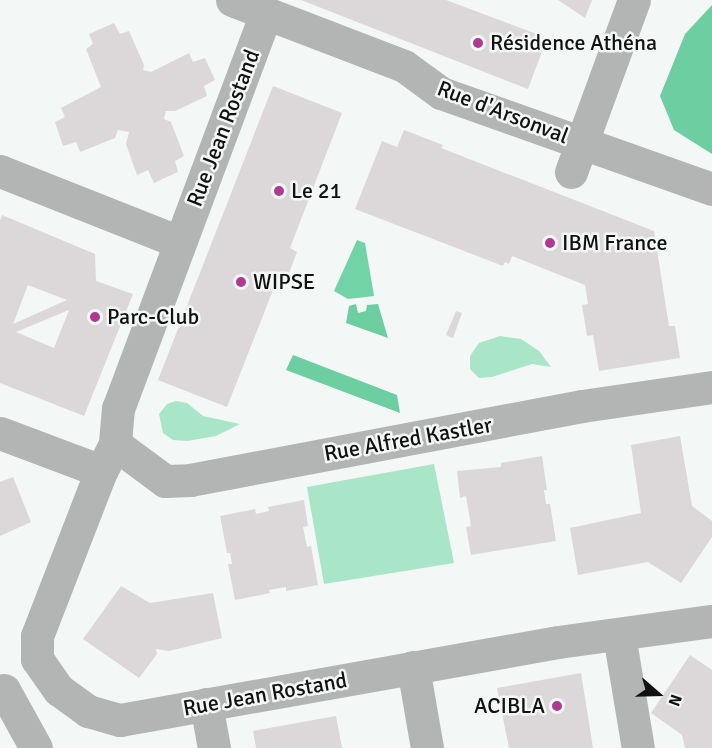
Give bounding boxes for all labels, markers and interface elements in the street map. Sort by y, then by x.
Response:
place label: Résidence Athéna [490,30,657,56]
marker: Résidence Athéna [471,36,485,50]
street label: Rue Jean Rostand [181,46,265,210]
street label: Rue d'Arsonval [434,75,572,149]
place label: Le 21 [291,178,342,204]
marker: Le 21 [272,184,286,198]
place label: IBM France [562,230,668,256]
marker: IBM France [543,236,557,250]
place label: WIPSE [253,269,315,295]
marker: WIPSE [234,275,248,289]
place label: Parc-Club [107,304,199,330]
marker: Parc-Club [88,310,102,324]
street label: Rue Alfred Kastler [322,411,494,467]
north arrow [628,664,688,724]
street label: Rue Jean Rostand [181,667,349,721]
text: N [664,691,686,709]
place label: ACIBLA [474,693,545,719]
marker: ACIBLA [550,699,564,713]

